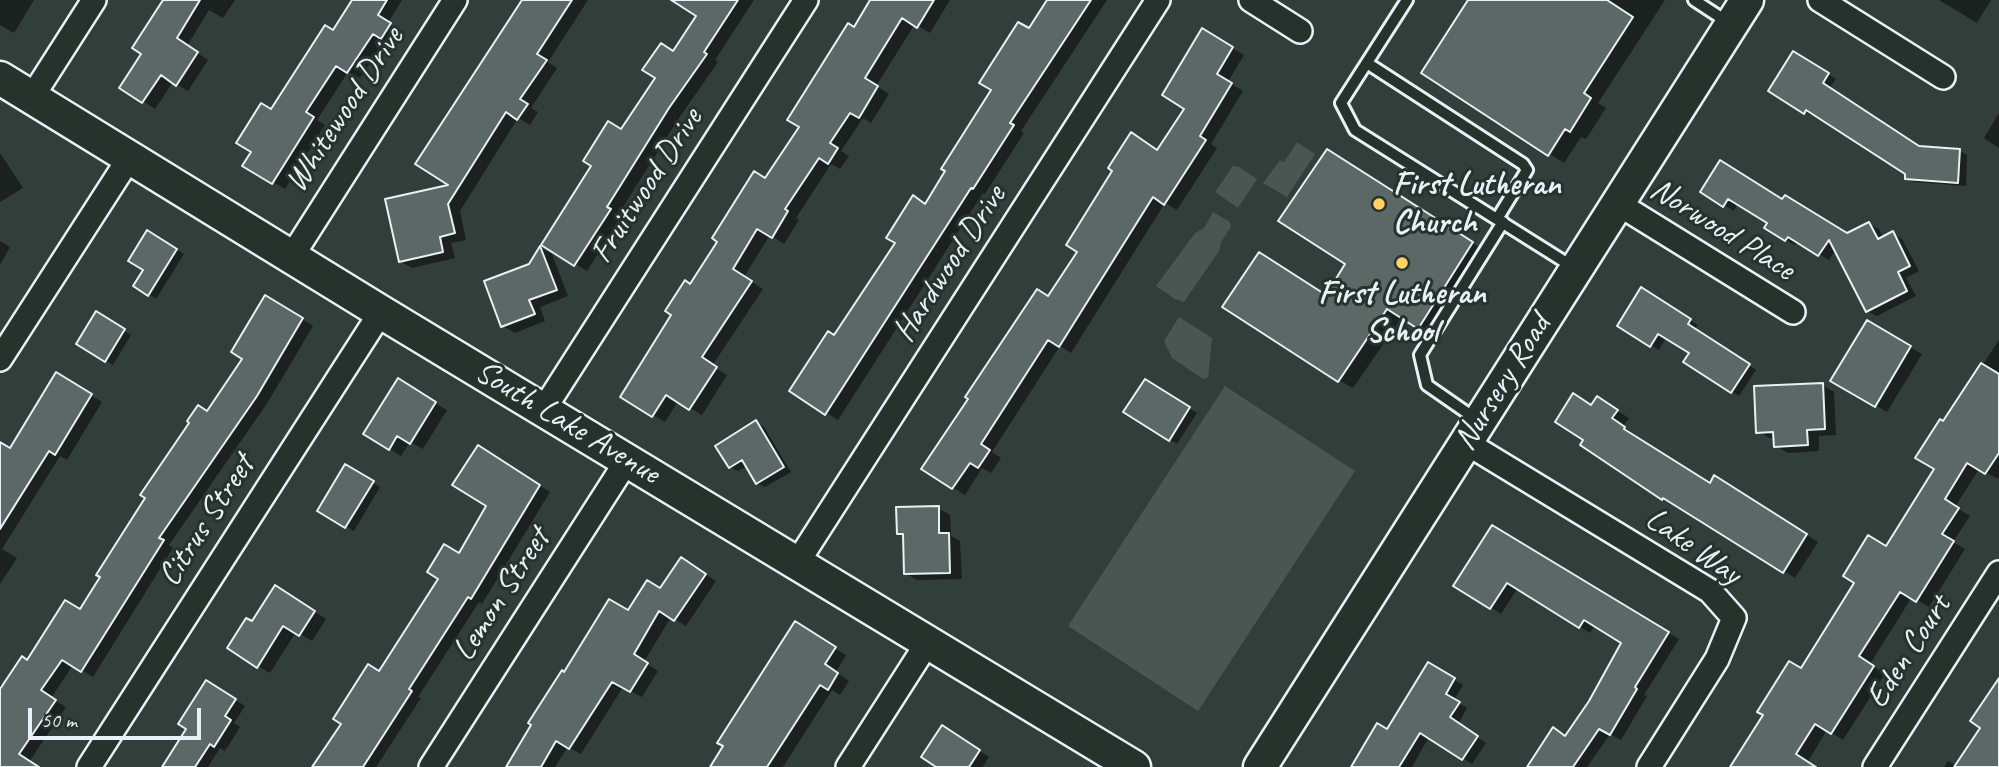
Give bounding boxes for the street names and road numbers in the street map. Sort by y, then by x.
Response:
street label: Whitewood Drive [277,20,413,200]
street label: Fruitwood Drive [582,101,712,271]
street label: Norwood Place [1643,170,1801,290]
street label: Hardwood Drive [885,178,1015,350]
street label: Nursery Road [1446,308,1560,458]
street label: South Lake Avenue [467,352,667,494]
street label: Citrus Street [150,448,264,594]
street label: Lake Way [1637,500,1749,594]
street label: Lemon Street [445,521,559,669]
street label: Eden Court [1858,588,1960,716]

